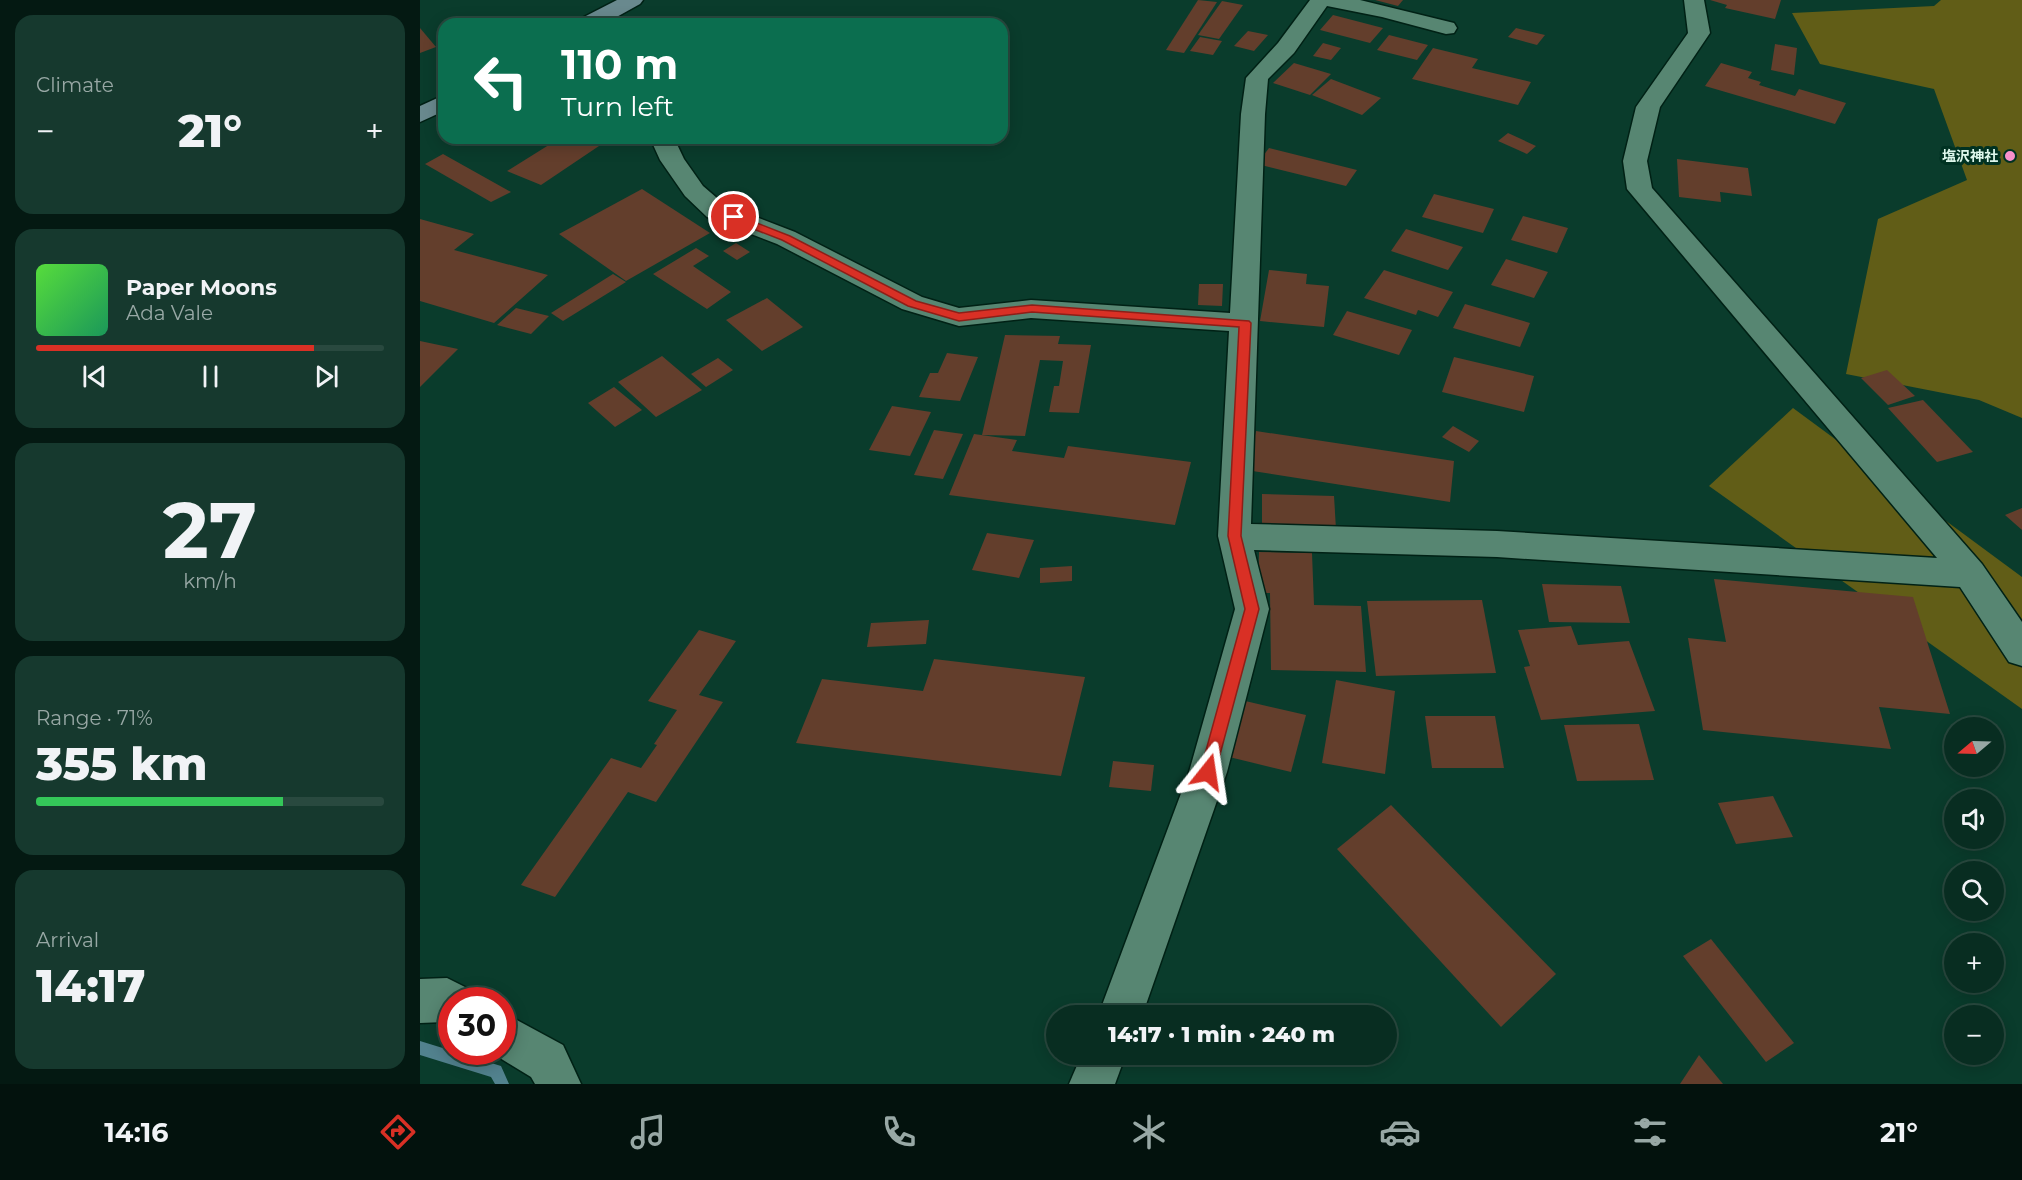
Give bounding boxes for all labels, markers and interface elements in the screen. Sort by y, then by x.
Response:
text: 110 m [561,38,678,90]
icon: left [462,42,540,120]
text: Climate [36,73,114,97]
text: Turn left [561,90,674,123]
text: 21° [178,103,242,158]
text: − [36,111,55,151]
text: + [365,111,384,151]
place label: 塩沢神社 [1942,147,1998,165]
marker: 塩沢神社 [2003,149,2017,163]
pin [708,191,759,242]
icon: arrive [717,200,750,233]
text: Paper Moons [126,274,277,301]
text: Ada Vale [126,301,213,325]
icon: previous [78,360,111,393]
icon: pause [194,360,227,393]
icon: next [310,360,343,393]
text: 27 [163,482,257,578]
text: km/h [183,569,237,593]
text: Range · 71% [36,706,153,730]
north arrow [1944,717,2004,777]
map controls [1944,717,2004,1065]
text: 355 km [36,736,208,791]
position arrow [1176,740,1240,804]
button: sound [1944,789,2004,849]
button: search [1944,861,2004,921]
text: Arrival [36,928,99,952]
button: + [1944,933,2004,993]
text: 14:17 [36,958,146,1013]
speed limit sign: 30 [438,987,516,1065]
button: − [1944,1005,2004,1065]
text: 14:17 · 1 min · 240 m [1108,1021,1335,1048]
icon: directions [377,1111,419,1153]
icon: music [627,1111,669,1153]
icon: phone [878,1111,920,1153]
icon: climate [1128,1111,1170,1153]
icon: car [1379,1111,1421,1153]
icon: filters [1629,1111,1671,1153]
text: 14:16 [104,1116,169,1149]
text: 21° [1880,1116,1918,1149]

